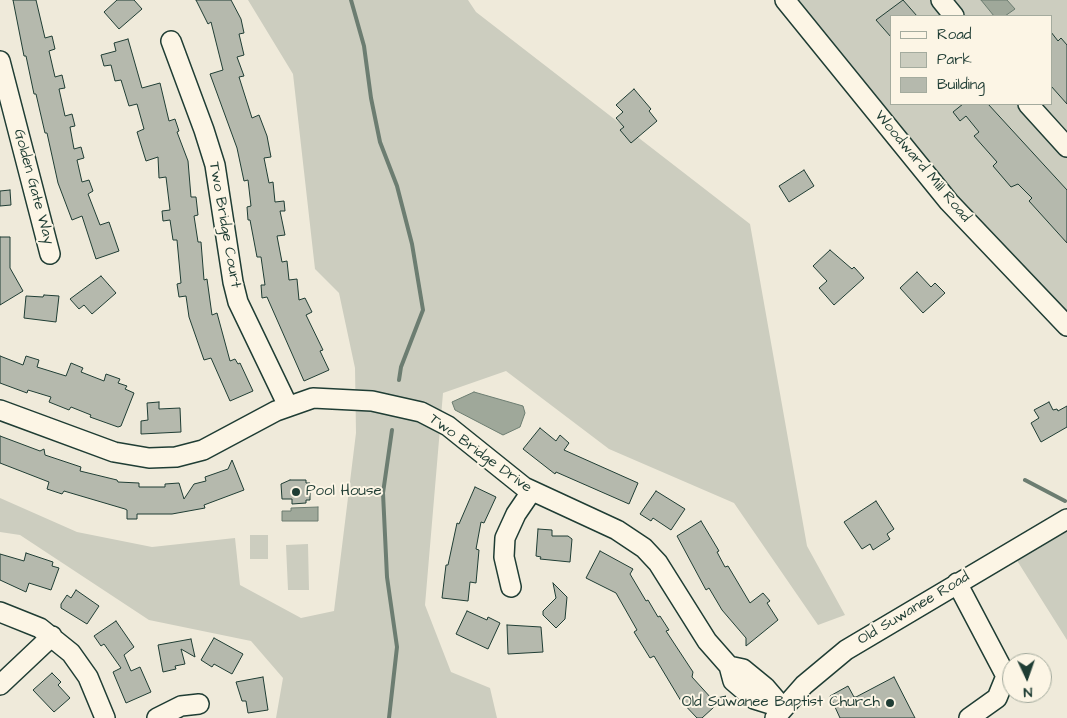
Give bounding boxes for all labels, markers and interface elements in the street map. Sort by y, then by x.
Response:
legend [890,15,1052,105]
text: Road [937,24,971,45]
text: Park [937,49,972,70]
text: Building [937,74,985,95]
street label: Woodward Mill Road [870,107,974,227]
street label: Golden Gate Way [9,127,57,247]
street label: Two Bridge Court [204,161,244,289]
street label: Two Bridge Drive [425,411,535,497]
place label: Pool House [306,483,382,501]
marker: Pool House [290,486,302,498]
street label: Old Suwanee Road [855,569,973,649]
north arrow [1002,653,1052,703]
text: N [1023,682,1033,702]
place label: Old Suwanee Baptist Church [682,694,880,712]
marker: Old Suwanee Baptist Church [884,697,896,709]

